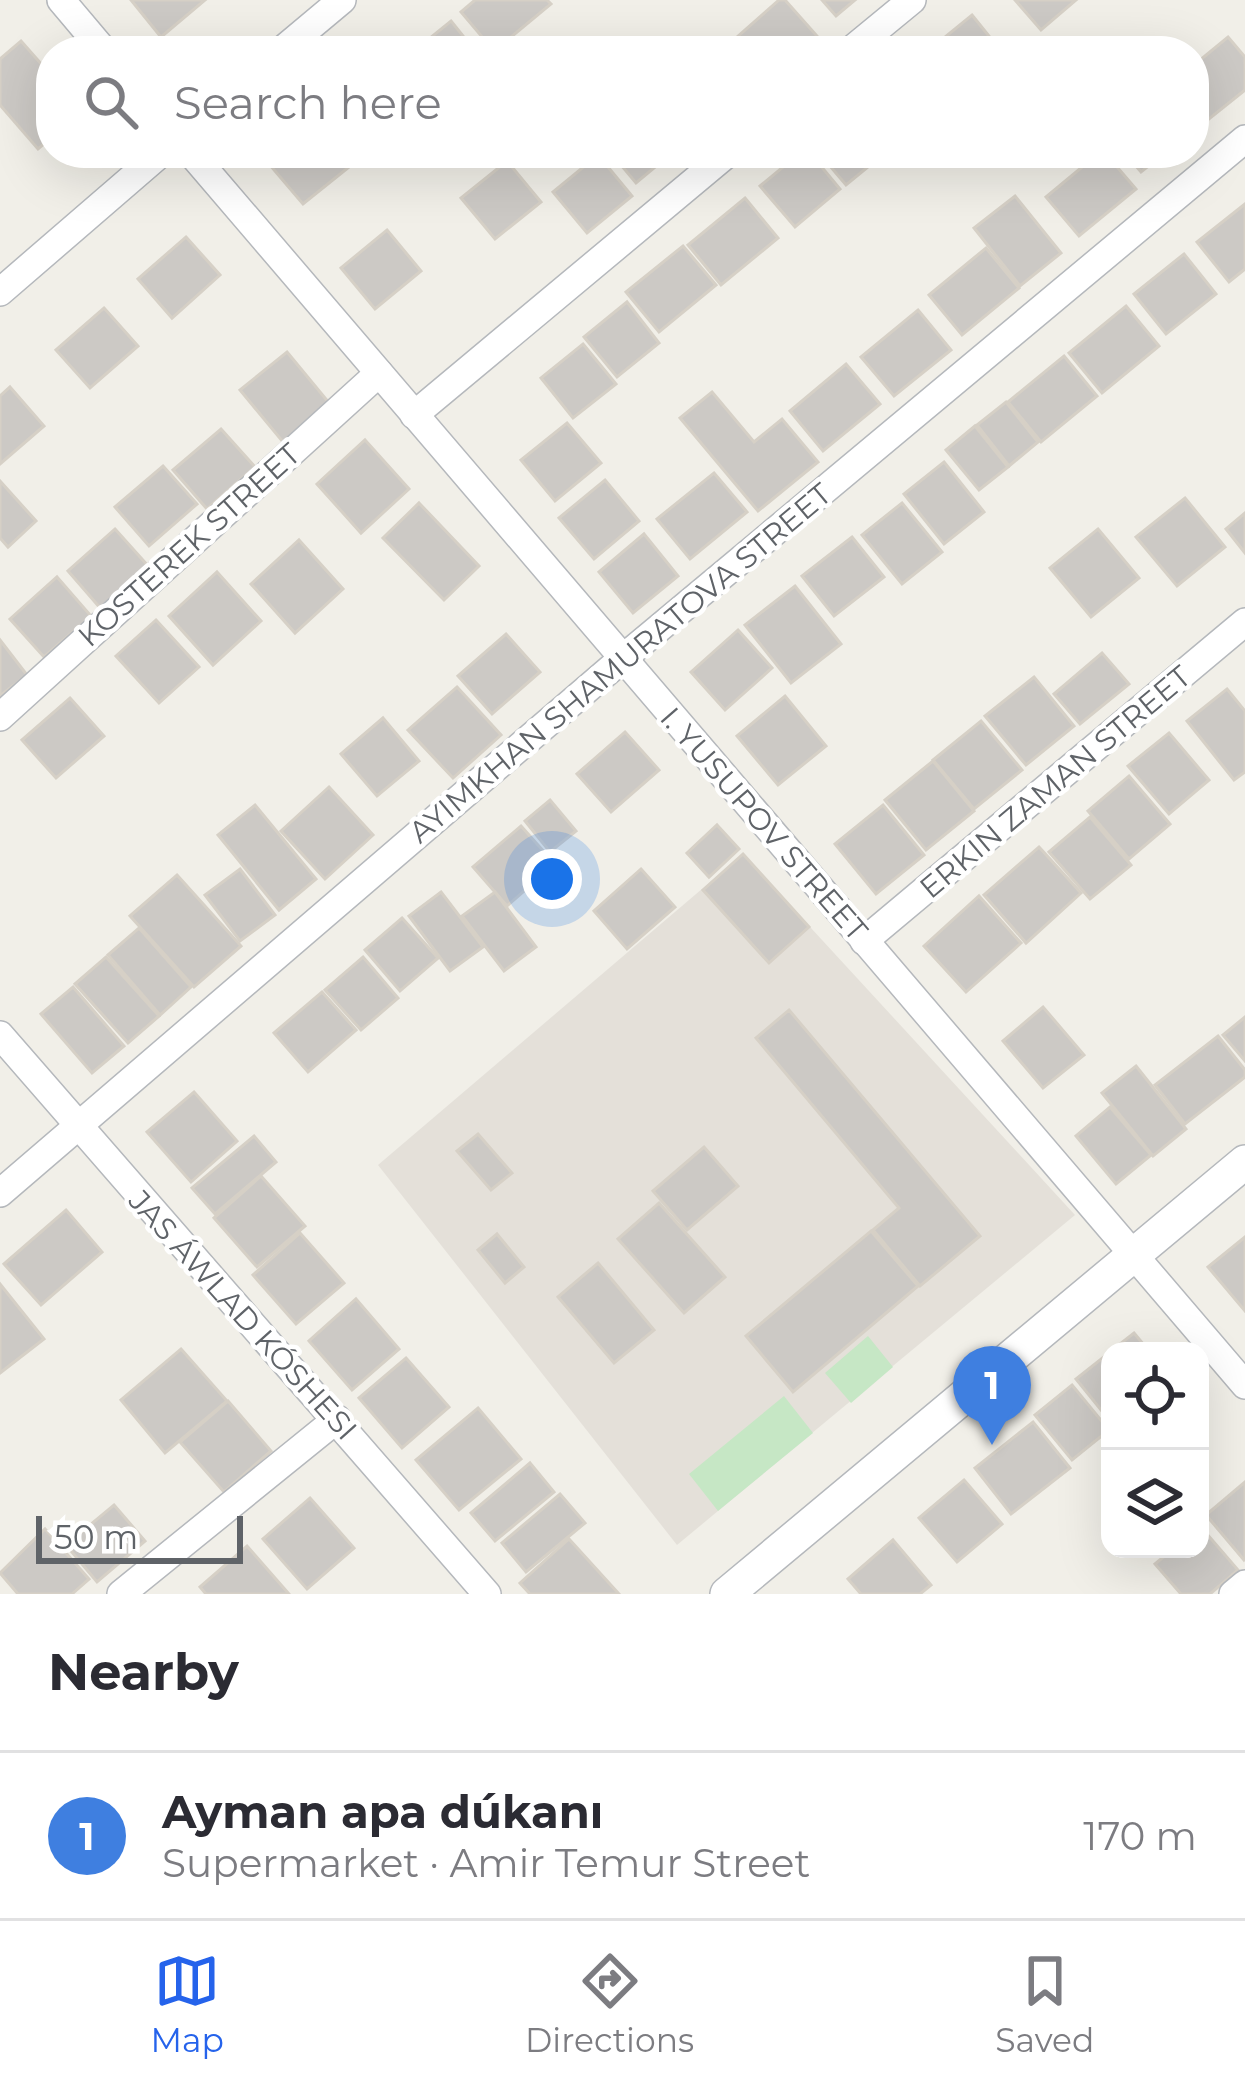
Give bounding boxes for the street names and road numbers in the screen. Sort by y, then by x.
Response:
street label: KOSTEREK STREET [70,435,308,654]
street label: AYIMKHAN SHAMURATOVA STREET [401,475,839,851]
street label: ERKIN ZAMAN STREET [912,657,1199,906]
street label: I. YUSUPOV STREET [653,700,876,949]
street label: JAS ÁWLAD KÓSHESI [120,1182,365,1448]

